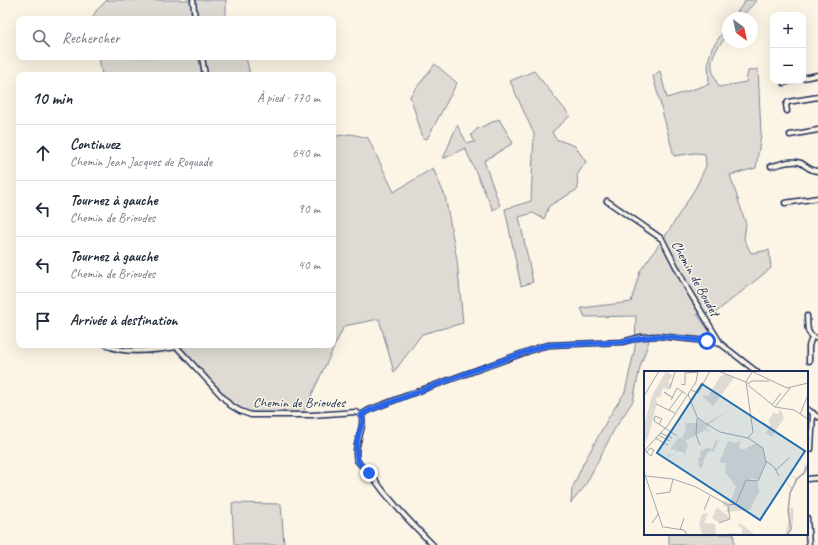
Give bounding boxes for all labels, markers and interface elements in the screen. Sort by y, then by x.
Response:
north arrow [722,12,758,48]
map controls [770,12,806,84]
button: + [770,12,806,48]
search box [16,16,336,60]
icon: search [30,27,52,49]
text: Rechercher [62,29,120,48]
button: − [770,48,806,84]
text: 10 min [32,88,72,109]
text: À pied · 770 m [257,90,320,106]
text: Continuez [70,135,120,154]
icon: ahead [32,142,54,164]
text: 640 m [292,145,320,161]
text: Chemin Jean Jacques de Roquade [70,154,212,170]
text: Tournez à gauche [70,191,157,210]
icon: left [32,198,54,220]
text: 90 m [298,201,320,217]
text: Chemin de Brioudes [70,210,155,226]
street label: Chemin de Boudet [668,237,725,321]
text: Tournez à gauche [70,247,157,266]
icon: left [32,254,54,276]
text: 40 m [298,257,320,273]
text: Chemin de Brioudes [70,266,155,282]
icon: arrive [32,310,54,332]
text: Arrivée à destination [70,311,178,330]
route start [698,332,716,350]
inset map [644,371,808,535]
street label: Chemin de Brioudes [253,394,346,411]
route end [360,464,378,482]

